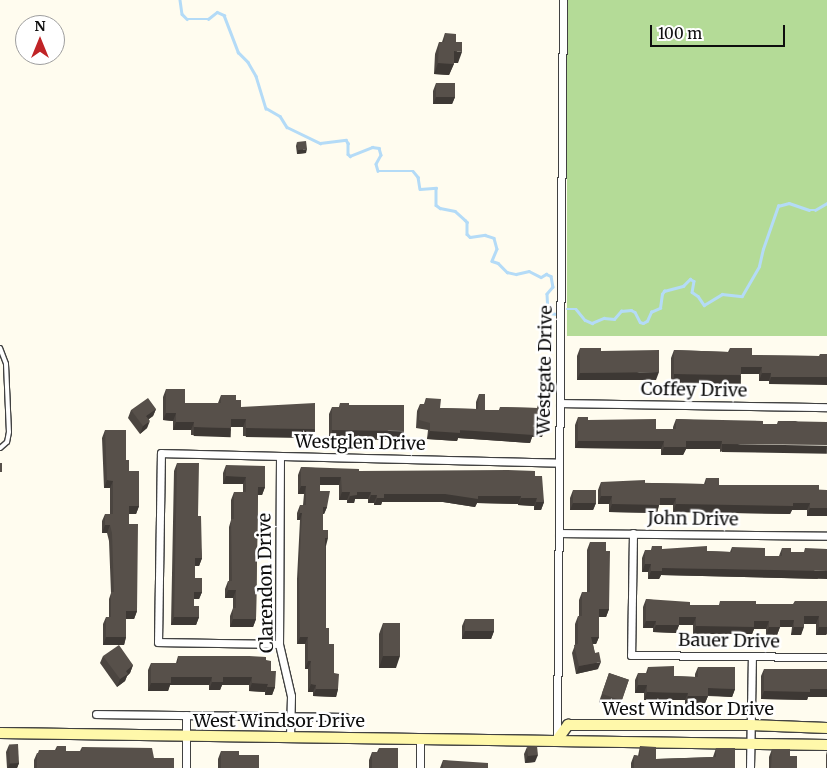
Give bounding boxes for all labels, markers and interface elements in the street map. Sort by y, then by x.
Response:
north arrow [15,15,65,65]
scale bar [652,15,787,47]
text: N [34,17,46,35]
text: 100 m [658,24,702,43]
street label: Westgate Drive [533,305,557,435]
street label: Coffey Drive [641,378,747,402]
street label: Westglen Drive [294,431,426,455]
street label: John Drive [647,507,739,531]
street label: Clarendon Drive [254,513,278,653]
street label: Bauer Drive [678,629,780,653]
street label: West Windsor Drive [602,698,774,720]
street label: West Windsor Drive [193,710,365,732]

